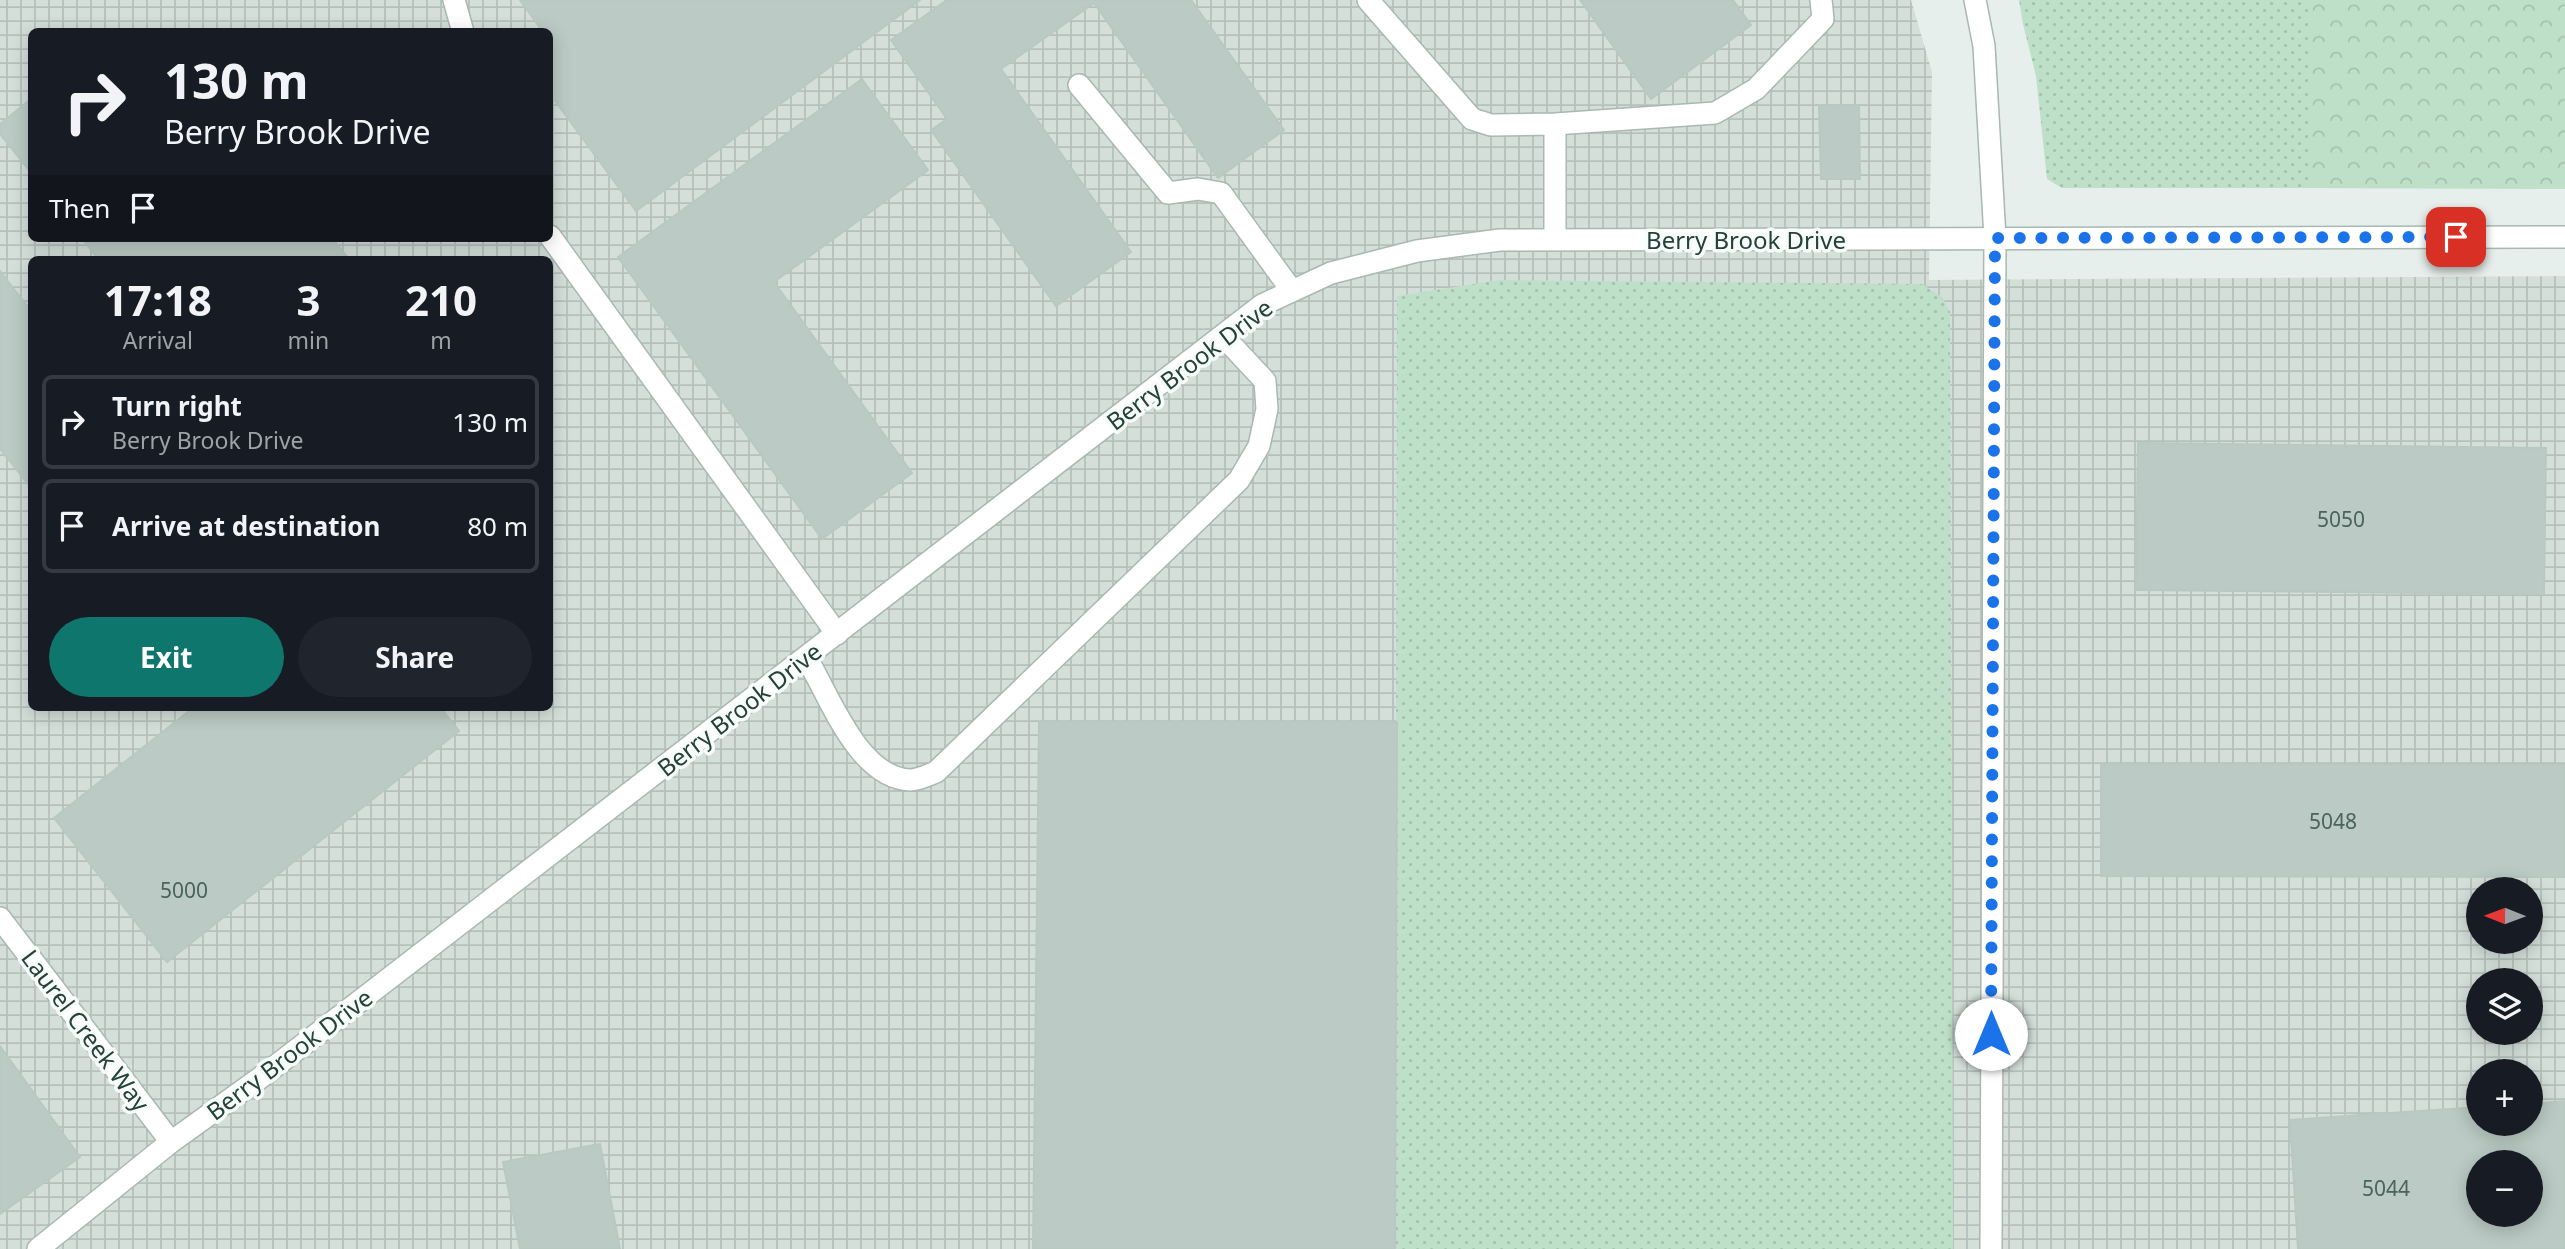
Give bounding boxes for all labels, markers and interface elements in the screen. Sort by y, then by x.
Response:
text: 130 m [164,47,309,113]
icon: right [49,56,140,147]
text: Berry Brook Drive [164,110,431,153]
icon: arrive [124,189,162,227]
text: Then [49,190,110,226]
pin [2426,207,2486,267]
icon: arrive [2437,218,2475,256]
street label: Berry Brook Drive [1646,223,1846,256]
text: 17:18 [104,271,212,328]
text: 3 [296,271,320,328]
text: 210 [405,271,477,328]
street label: Berry Brook Drive [1099,291,1279,437]
text: Arrival [123,324,193,356]
text: min [288,324,329,356]
text: m [430,324,452,356]
text: Turn right [112,388,242,424]
icon: right [53,403,91,441]
text: 130 m [452,404,528,440]
text: Berry Brook Drive [112,424,304,456]
house number: 5050 [2317,505,2365,533]
icon: arrive [53,507,91,545]
text: Arrive at destination [112,508,381,544]
text: 80 m [467,508,528,544]
button: Exit [49,617,284,697]
button: Share [298,617,532,697]
street label: Berry Brook Drive [650,634,828,784]
house number: 5048 [2309,807,2357,835]
house number: 5000 [160,876,208,904]
north arrow [2466,877,2543,954]
map controls [2466,877,2543,1227]
street label: Laurel Creek Way [14,942,158,1118]
button: layers [2466,968,2543,1045]
street label: Berry Brook Drive [199,981,379,1127]
position arrow [1954,997,2028,1071]
button: + [2466,1059,2543,1136]
button: − [2466,1150,2543,1227]
house number: 5044 [2362,1174,2410,1202]

